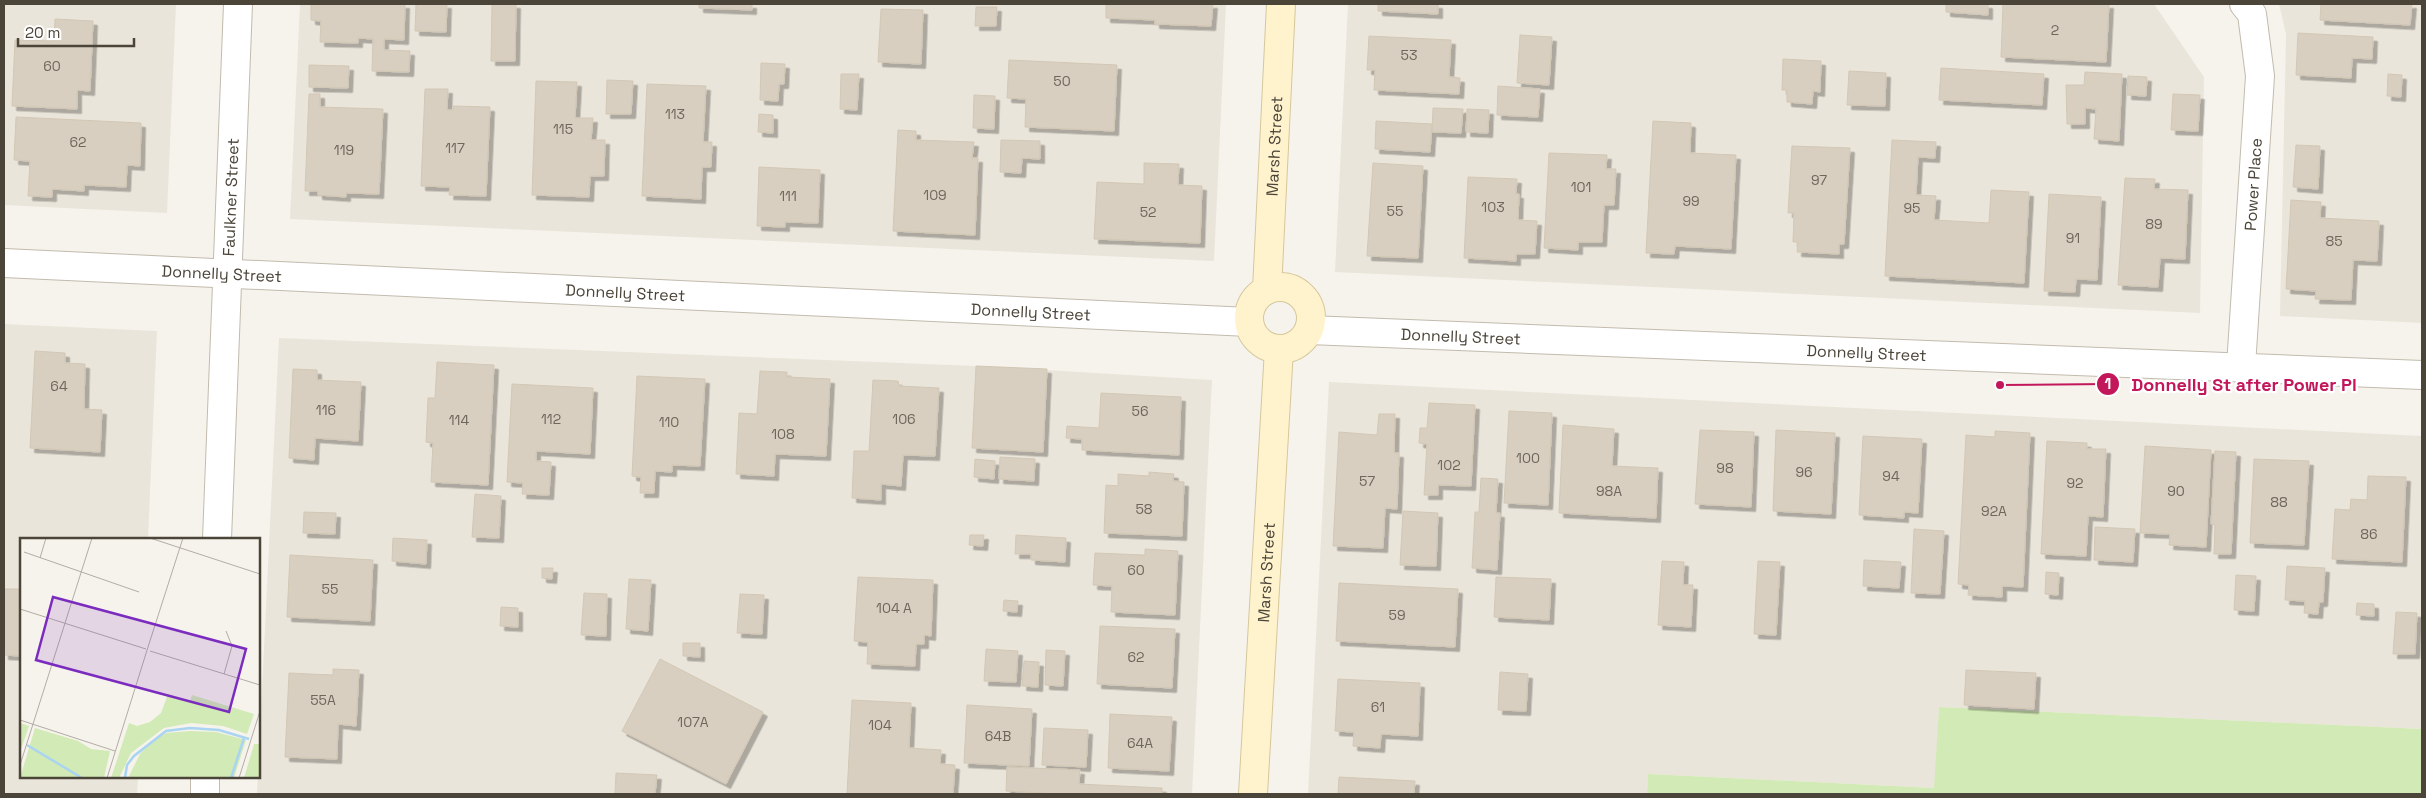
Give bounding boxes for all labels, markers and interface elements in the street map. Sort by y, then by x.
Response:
scale bar [18,15,134,47]
house number: 2 [2051,21,2059,39]
text: 20 m [25,23,60,42]
house number: 53 [1401,46,1417,64]
house number: 60 [43,57,61,75]
house number: 50 [1053,72,1071,90]
street label: Marsh Street [1261,96,1287,197]
house number: 113 [665,105,685,123]
house number: 115 [553,120,573,138]
house number: 62 [70,133,86,151]
street label: Power Place [2239,137,2266,231]
street label: Faulkner Street [218,138,243,257]
house number: 117 [445,139,465,157]
house number: 119 [334,141,354,159]
house number: 97 [1811,171,1827,189]
house number: 101 [1571,178,1591,196]
house number: 109 [923,186,947,204]
house number: 111 [779,187,797,205]
house number: 99 [1682,192,1700,210]
house number: 103 [1481,198,1505,216]
house number: 95 [1904,199,1920,217]
house number: 55 [1387,202,1403,220]
house number: 52 [1140,203,1156,221]
house number: 89 [2145,215,2163,233]
house number: 91 [2066,229,2080,247]
house number: 85 [2325,232,2343,250]
street label: Donnelly Street [161,260,282,287]
street label: Donnelly Street [565,279,686,306]
street label: Donnelly Street [970,298,1091,325]
street label: Donnelly Street [1400,323,1521,349]
street label: Donnelly Street [1806,340,1927,365]
callout: Donnelly St after Power Pl [2096,368,2366,401]
text: Donnelly St after Power Pl [2131,373,2357,396]
text: 1 [2105,374,2111,393]
house number: 64 [50,377,68,395]
house number: 116 [316,401,336,419]
house number: 56 [1132,402,1148,420]
house number: 112 [541,410,561,428]
house number: 106 [892,410,916,428]
house number: 114 [449,411,469,429]
house number: 110 [659,413,679,431]
house number: 108 [771,425,795,443]
house number: 100 [1516,449,1540,467]
house number: 102 [1437,456,1461,474]
house number: 98 [1716,459,1734,477]
house number: 96 [1795,463,1813,481]
house number: 94 [1882,467,1900,485]
house number: 57 [1359,472,1375,490]
house number: 92 [2066,474,2084,492]
house number: 98A [1596,482,1622,500]
house number: 90 [2167,482,2185,500]
house number: 88 [2270,493,2288,511]
house number: 58 [1135,500,1153,518]
house number: 92A [1981,502,2007,520]
street label: Marsh Street [1253,522,1279,623]
house number: 86 [2360,525,2378,543]
inset map [20,538,260,778]
house number: 60 [1127,561,1145,579]
house number: 55 [322,580,338,598]
house number: 104 A [876,599,912,617]
house number: 59 [1389,606,1405,624]
house number: 62 [1128,648,1144,666]
house number: 55A [310,691,336,709]
house number: 61 [1371,698,1385,716]
house number: 107A [677,713,709,731]
house number: 104 [868,716,892,734]
house number: 64B [985,727,1011,745]
house number: 64A [1127,734,1153,752]

